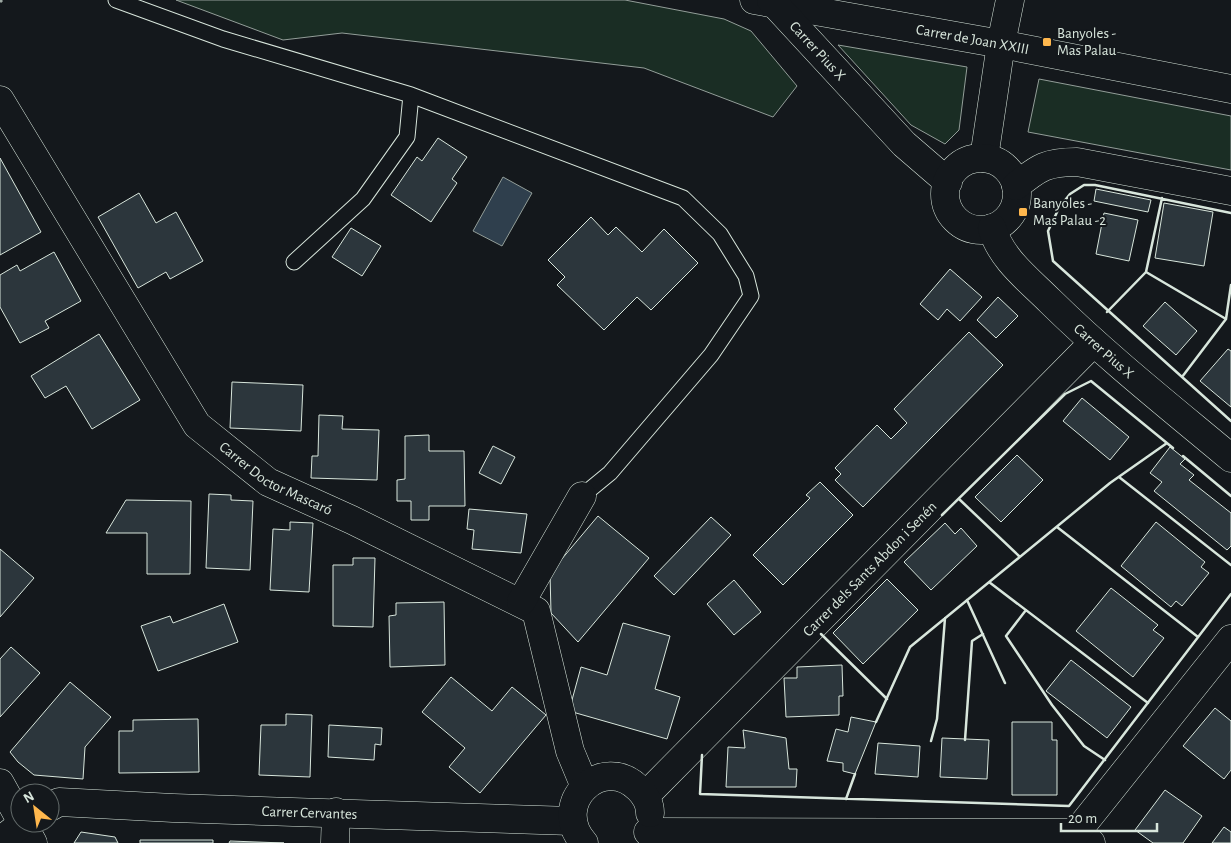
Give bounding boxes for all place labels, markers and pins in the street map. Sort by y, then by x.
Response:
place label: Banyoles - Mas Palau [1057,26,1117,58]
marker: Banyoles - Mas Palau [1041,36,1053,48]
place label: Banyoles - Mas Palau -2 [1033,196,1106,228]
marker: Banyoles - Mas Palau -2 [1017,206,1029,218]

